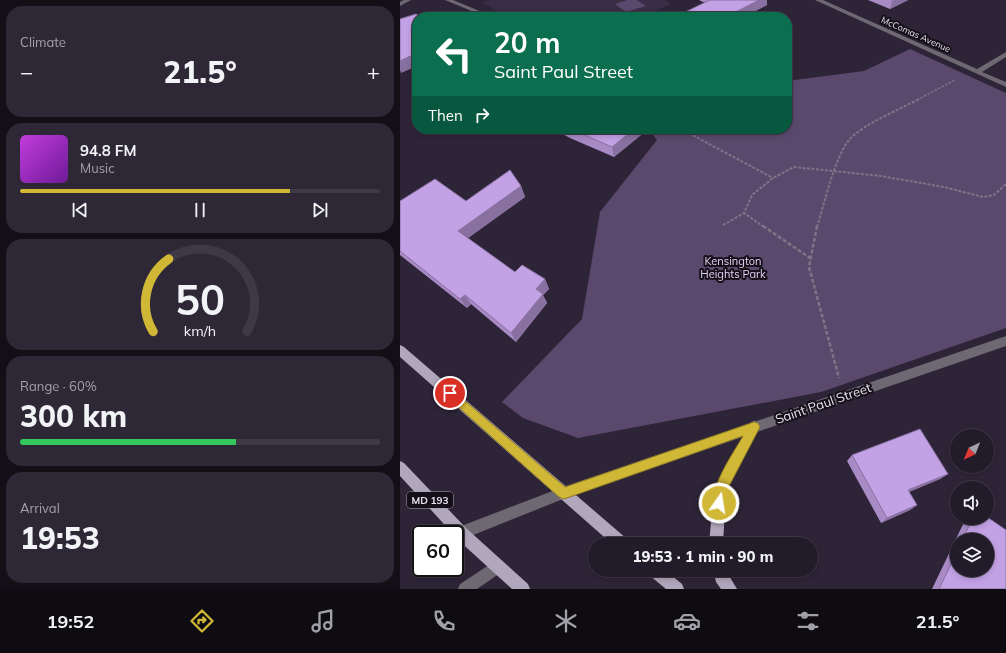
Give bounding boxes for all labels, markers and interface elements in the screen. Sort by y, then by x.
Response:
street label: McComas Avenue [880,14,952,54]
text: 20 m [494,25,560,60]
icon: left [428,28,480,80]
text: Climate [20,34,66,50]
text: 21.5° [163,53,237,91]
text: − [20,58,33,86]
text: + [367,58,380,86]
text: Saint Paul Street [494,60,633,83]
icon: right [471,104,493,126]
text: Then [428,106,463,125]
text: 94.8 FM [80,141,136,160]
text: Music [80,160,115,176]
icon: previous [69,199,91,221]
icon: pause [189,199,211,221]
icon: next [309,199,331,221]
park label: Kensington Heights Park [700,254,766,281]
text: 50 [175,273,225,325]
text: km/h [184,322,216,340]
pin [433,376,467,410]
text: Range · 60% [20,378,97,394]
street label: Saint Paul Street [773,379,874,427]
icon: arrive [439,382,461,404]
text: 300 km [20,397,127,435]
north arrow [950,429,994,473]
map controls [950,429,994,577]
button: sound [950,481,994,525]
position arrow [698,482,740,524]
road number: MD 193 [407,492,453,508]
text: Arrival [20,500,60,516]
text: 19:53 [20,519,100,557]
speed limit sign: 60 [412,525,464,577]
button: layers [950,533,994,577]
text: 19:53 · 1 min · 90 m [633,547,773,566]
icon: directions [188,607,216,635]
icon: music [309,607,337,635]
icon: phone [430,607,458,635]
icon: climate [552,607,580,635]
icon: car [673,607,701,635]
icon: filters [794,607,822,635]
text: 19:52 [47,610,94,633]
text: 21.5° [916,610,959,633]

